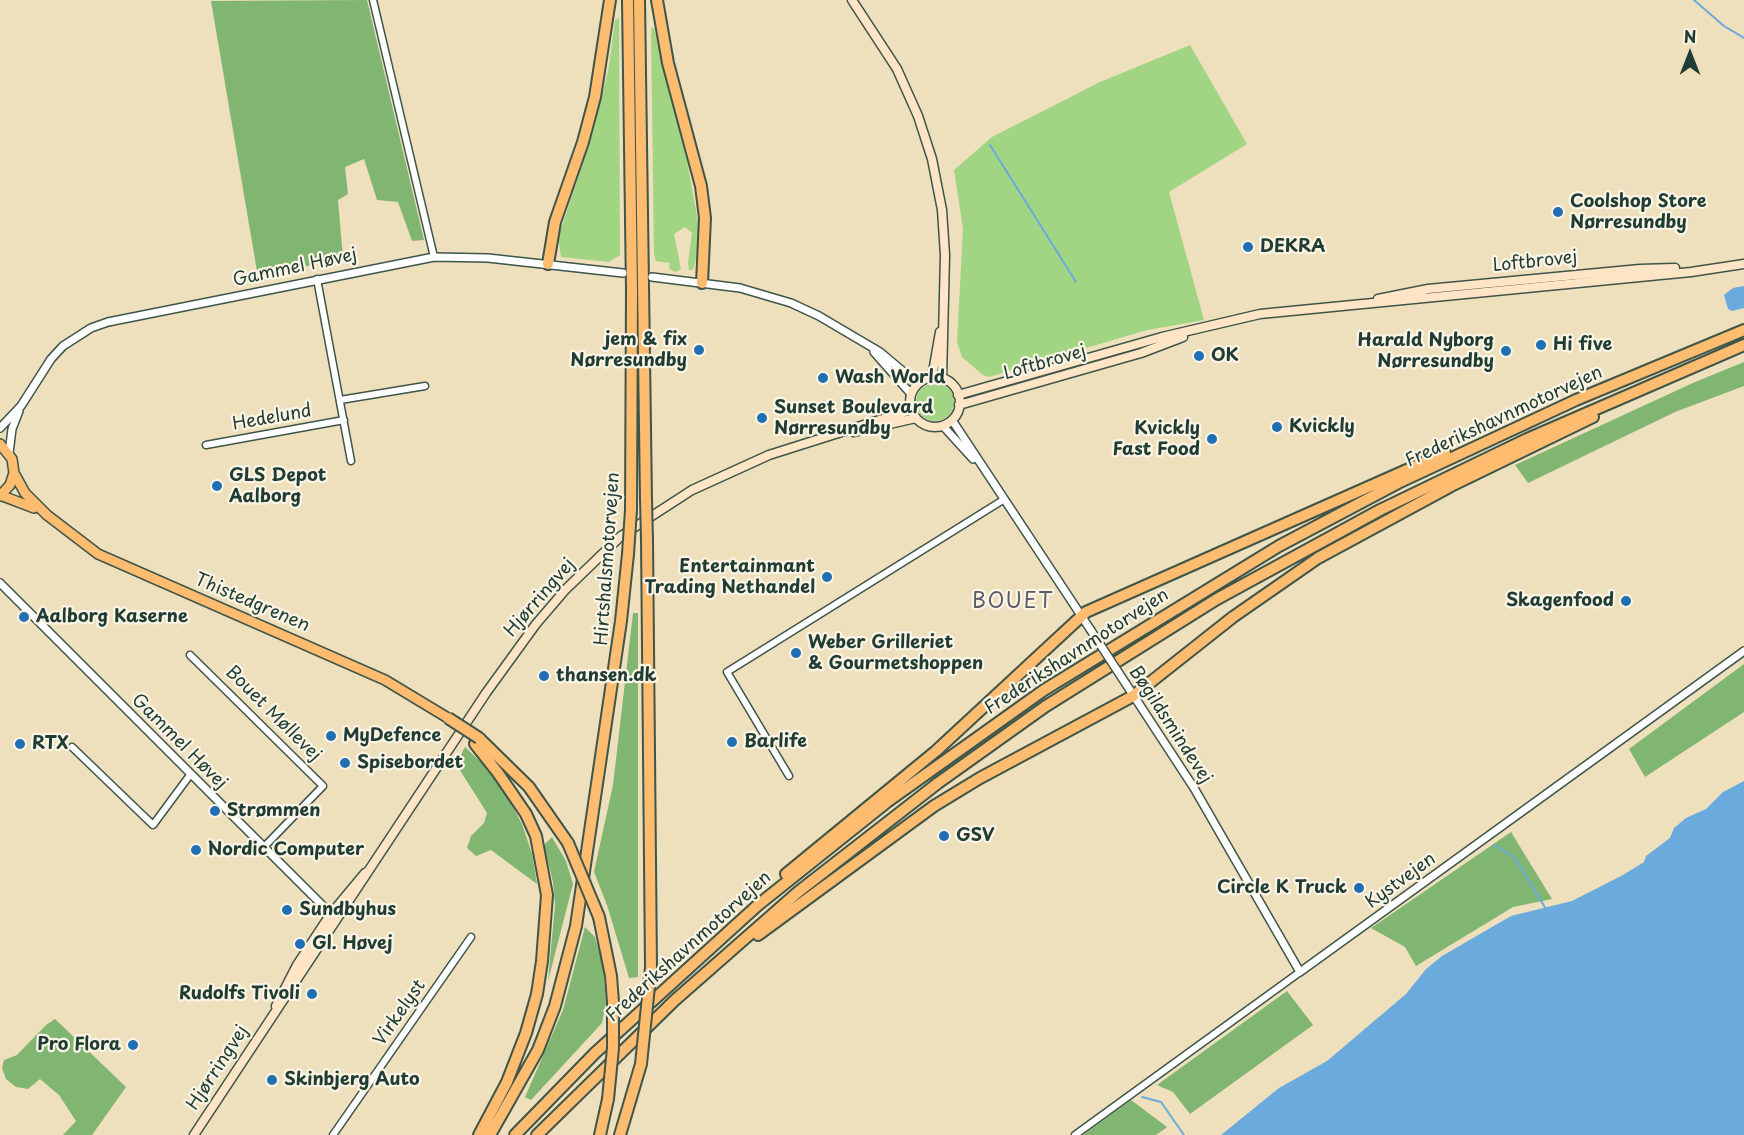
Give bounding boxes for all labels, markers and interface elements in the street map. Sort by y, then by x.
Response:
north arrow [1660,24,1720,84]
text: N [1684,24,1696,48]
place label: Coolshop Store Nørresundby [1570,191,1707,234]
marker: Coolshop Store Nørresundby [1551,205,1565,219]
place label: DEKRA [1260,236,1325,258]
marker: DEKRA [1241,240,1255,254]
street label: Gammel Høvej [231,244,359,292]
street label: Loftbrovej [1492,247,1578,277]
place label: jem & fix Nørresundby [570,329,687,372]
place label: Harald Nyborg Nørresundby [1357,330,1494,372]
place label: Hi five [1553,334,1612,356]
marker: Hi five [1534,338,1548,352]
street label: Loftbrovej [1001,341,1089,385]
marker: jem & fix Nørresundby [692,343,706,357]
marker: Harald Nyborg Nørresundby [1499,344,1513,358]
place label: OK [1211,345,1239,367]
marker: OK [1192,349,1206,363]
street label: Frederikshavnmotorvejen [1402,362,1606,472]
place label: Wash World [835,367,946,389]
marker: Wash World [816,371,830,385]
place label: Sunset Boulevard Nørresundby [774,397,933,440]
street label: Hedelund [231,400,313,436]
marker: Sunset Boulevard Nørresundby [755,411,769,425]
place label: Kvickly [1289,416,1355,438]
place label: Kvickly Fast Food [1112,418,1200,460]
marker: Kvickly [1270,420,1284,434]
marker: Kvickly Fast Food [1205,432,1219,446]
place label: GLS Depot Aalborg [229,465,326,508]
street label: Hirtshalsmotorvejen [591,472,625,646]
marker: GLS Depot Aalborg [210,479,224,493]
street label: Hjørringvej [500,554,580,642]
place label: Entertainmant Trading Nethandel [645,556,815,598]
street label: Thistedgrenen [191,569,313,637]
marker: Entertainmant Trading Nethandel [820,570,834,584]
street label: Frederikshavnmotorvejen [981,584,1173,720]
district label: BOUET [972,589,1054,615]
place label: Skagenfood [1506,590,1614,612]
marker: Skagenfood [1619,594,1633,608]
place label: Aalborg Kaserne [36,606,188,628]
marker: Aalborg Kaserne [17,610,31,624]
place label: Weber Grilleriet & Gourmetshoppen [808,632,983,674]
marker: Weber Grilleriet & Gourmetshoppen [789,646,803,660]
street label: Bouet Møllevej [221,662,325,766]
street label: Bøgildsmindevej [1124,662,1216,788]
place label: thansen.dk [556,665,656,687]
marker: thansen.dk [537,669,551,683]
street label: Gammel Høvej [127,690,231,794]
place label: MyDefence [343,725,441,747]
marker: MyDefence [324,729,338,743]
place label: Barlife [744,731,807,753]
place label: RTX [32,733,69,755]
marker: Barlife [725,735,739,749]
marker: RTX [13,737,27,751]
place label: Spisebordet [357,752,463,774]
marker: Spisebordet [338,756,352,770]
place label: Strømmen [227,800,321,822]
marker: Strømmen [208,804,222,818]
place label: GSV [956,825,995,847]
marker: GSV [937,829,951,843]
place label: Nordic Computer [208,839,364,861]
marker: Nordic Computer [189,843,203,857]
street label: Kystvejen [1362,848,1440,914]
street label: Frederikshavnmotorvejen [602,867,776,1027]
place label: Circle K Truck [1217,877,1347,899]
marker: Circle K Truck [1352,881,1366,895]
place label: Sundbyhus [299,899,396,921]
marker: Sundbyhus [280,903,294,917]
place label: Gl. Høvej [312,933,393,955]
marker: Gl. Høvej [293,937,307,951]
street label: Virkelyst [369,976,431,1050]
place label: Rudolfs Tivoli [179,983,300,1005]
marker: Rudolfs Tivoli [305,987,319,1001]
street label: Hjørringvej [183,1022,253,1114]
place label: Pro Flora [37,1034,121,1056]
marker: Pro Flora [126,1038,140,1052]
place label: Skinbjerg Auto [284,1069,420,1091]
marker: Skinbjerg Auto [265,1073,279,1087]

